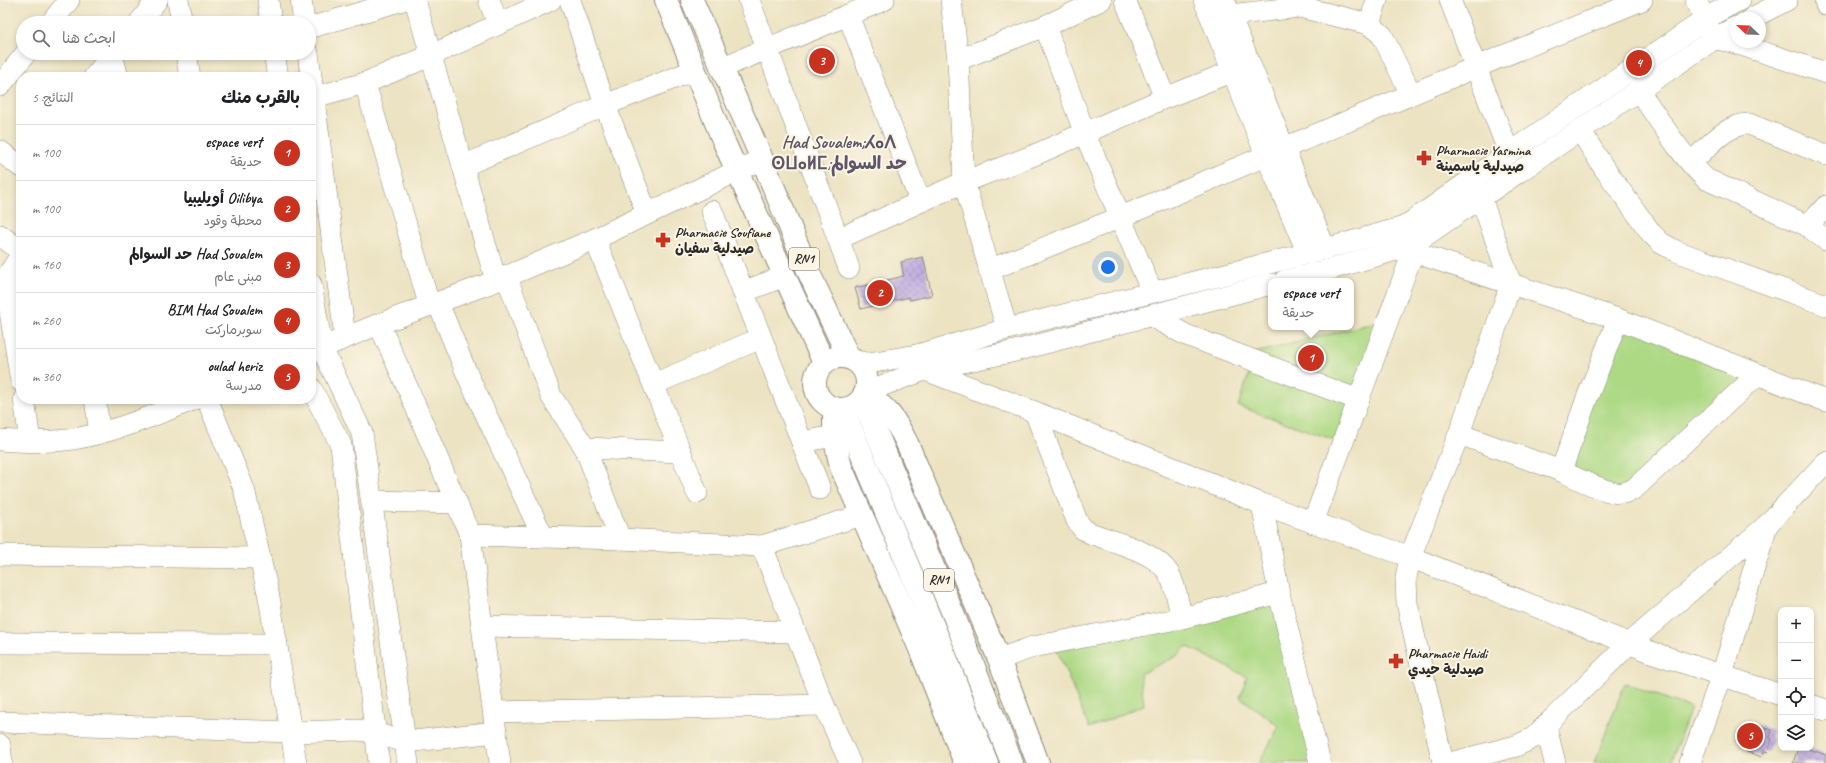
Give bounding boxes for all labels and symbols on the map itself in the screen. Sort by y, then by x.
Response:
north arrow [1730,12,1766,48]
pin: 3 [809,46,835,76]
pin: 4 [1626,48,1652,78]
district label: Had Soualem;ⵃⴰⴷ ⵙⵡⴰⵍⵎ;حد السوالم [771,131,907,177]
place label: Pharmacie Yasmina صيدلية ياسمينة [1436,142,1532,175]
pharmacy icon: Pharmacie Yasmina صيدلية ياسمينة [1415,149,1433,167]
place label: Pharmacie Soufiane صيدلية سفيان [675,224,771,257]
pharmacy icon: Pharmacie Soufiane صيدلية سفيان [654,231,672,249]
road number: RN1 [789,248,819,270]
your location [1098,257,1118,277]
pin: 2 [867,278,893,308]
pin: 1 [1298,343,1324,373]
road number: RN1 [924,569,954,591]
place label: Pharmacie Haidi صيدلية حيدي [1408,645,1489,680]
pharmacy icon: Pharmacie Haidi صيدلية حيدي [1387,652,1405,670]
pin: 5 [1737,721,1763,751]

